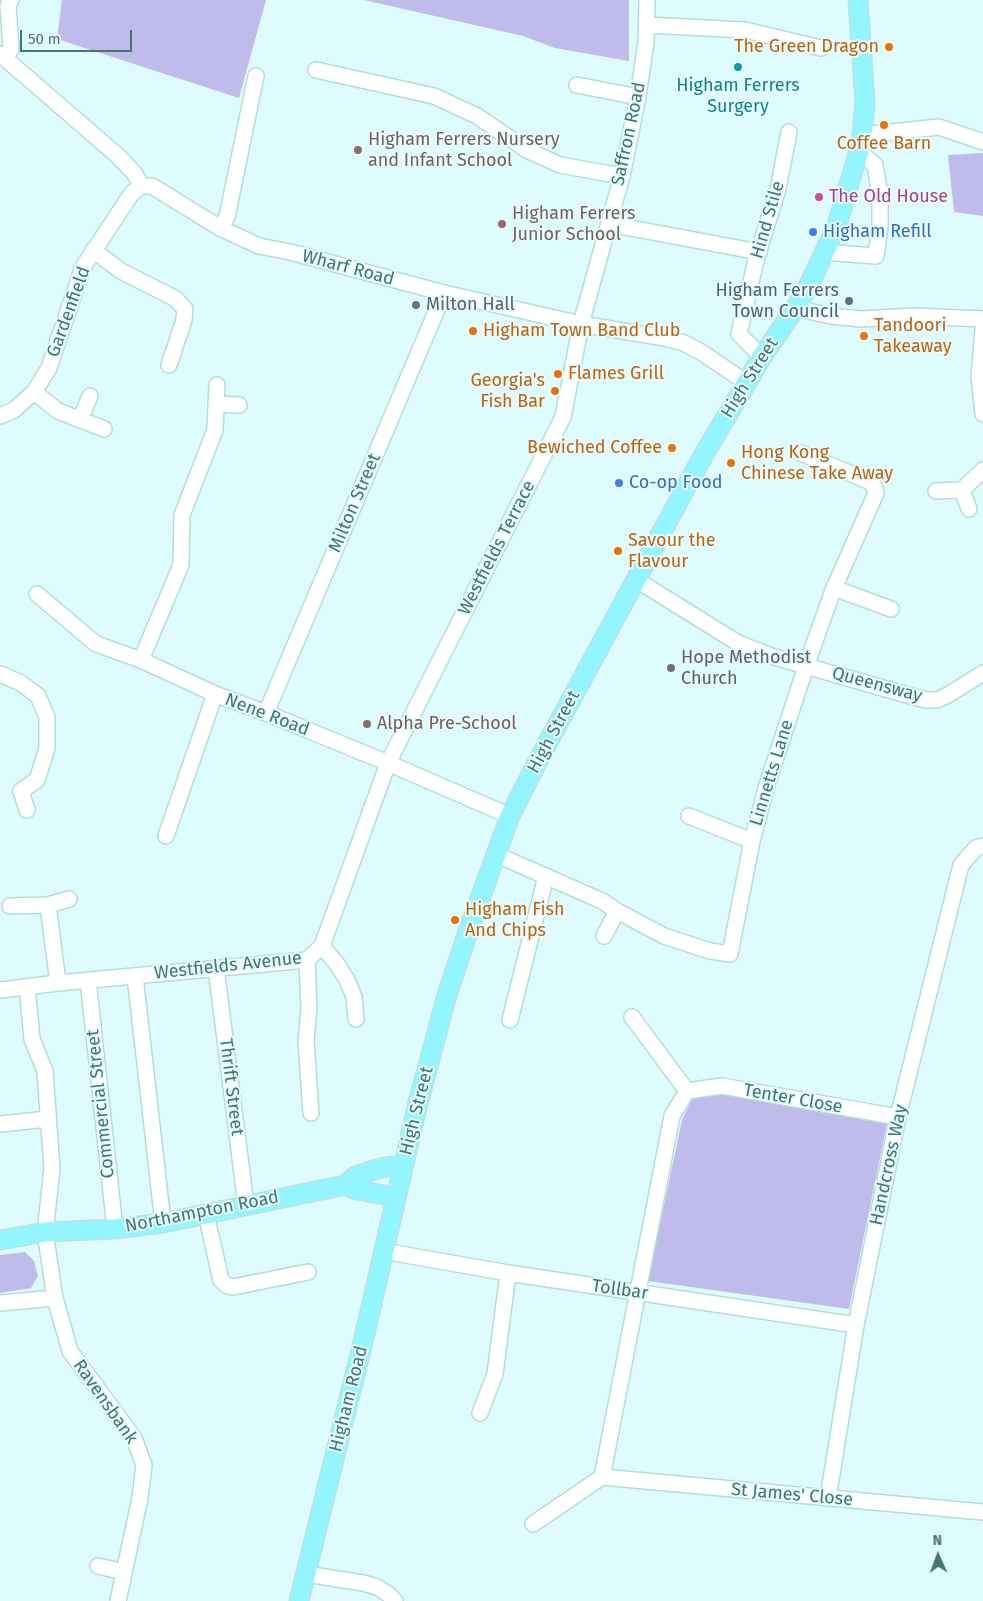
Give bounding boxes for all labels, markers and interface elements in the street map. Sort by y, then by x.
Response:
scale bar [22,20,135,52]
text: 50 m [28,30,61,48]
place label: The Green Dragon [734,36,879,58]
marker: The Green Dragon [883,41,895,53]
marker: Higham Ferrers Surgery [732,61,744,73]
place label: Higham Ferrers Surgery [676,75,800,118]
street label: Saffron Road [607,80,651,188]
marker: Coffee Barn [878,119,890,131]
place label: Higham Ferrers Nursery and Infant School [368,129,560,172]
place label: Coffee Barn [837,133,931,155]
marker: Higham Ferrers Nursery and Infant School [352,144,364,156]
street label: Hind Stile [747,179,789,261]
place label: The Old House [829,186,948,208]
marker: The Old House [813,191,825,203]
place label: Higham Ferrers Junior School [512,203,635,245]
marker: Higham Ferrers Junior School [496,218,508,230]
place label: Higham Refill [823,221,932,243]
marker: Higham Refill [807,226,819,238]
street label: Wharf Road [300,245,396,291]
street label: Gardenfield [43,264,95,360]
place label: Higham Ferrers Town Council [716,280,839,322]
place label: Milton Hall [426,294,515,316]
marker: Higham Ferrers Town Council [843,295,855,307]
marker: Milton Hall [410,299,422,311]
place label: Tandoori Takeaway [874,315,952,358]
place label: Higham Town Band Club [483,320,680,342]
marker: Higham Town Band Club [467,325,479,337]
marker: Tandoori Takeaway [858,330,870,342]
street label: High Street [717,334,783,422]
place label: Flames Grill [568,363,664,385]
marker: Flames Grill [552,368,564,380]
place label: Georgia's Fish Bar [470,370,545,412]
marker: Georgia's Fish Bar [549,385,561,397]
place label: Bewiched Coffee [527,437,662,459]
marker: Bewiched Coffee [666,442,678,454]
place label: Hong Kong Chinese Take Away [741,442,893,484]
street label: Milton Street [324,450,386,556]
marker: Hong Kong Chinese Take Away [725,457,737,469]
place label: Co-op Food [629,472,722,494]
street label: Westfields Terrace [454,477,540,619]
marker: Co-op Food [613,477,625,489]
place label: Savour the Flavour [628,530,716,572]
marker: Savour the Flavour [612,545,624,557]
place label: Hope Methodist Church [681,647,811,690]
marker: Hope Methodist Church [665,662,677,674]
street label: Queensway [830,663,924,707]
street label: High Street [523,687,585,777]
street label: Nene Road [222,689,312,741]
place label: Alpha Pre-School [377,713,516,735]
street label: Linnetts Lane [746,717,798,829]
marker: Alpha Pre-School [361,718,373,730]
place label: Higham Fish And Chips [465,899,564,942]
marker: Higham Fish And Chips [449,914,461,926]
street label: Westfields Avenue [153,948,303,984]
street label: Commercial Street [82,1029,120,1179]
street label: Thrift Street [214,1037,248,1137]
street label: High Street [396,1064,438,1158]
street label: Tenter Close [742,1080,844,1118]
street label: Handcross Way [866,1103,912,1227]
street label: Northampton Road [123,1186,281,1238]
street label: Tollbar [590,1275,650,1305]
street label: Higham Road [325,1344,373,1454]
street label: Ravensbank [68,1356,142,1448]
street label: St James' Close [730,1479,854,1511]
north arrow [913,1531,963,1581]
text: N [933,1532,942,1549]

